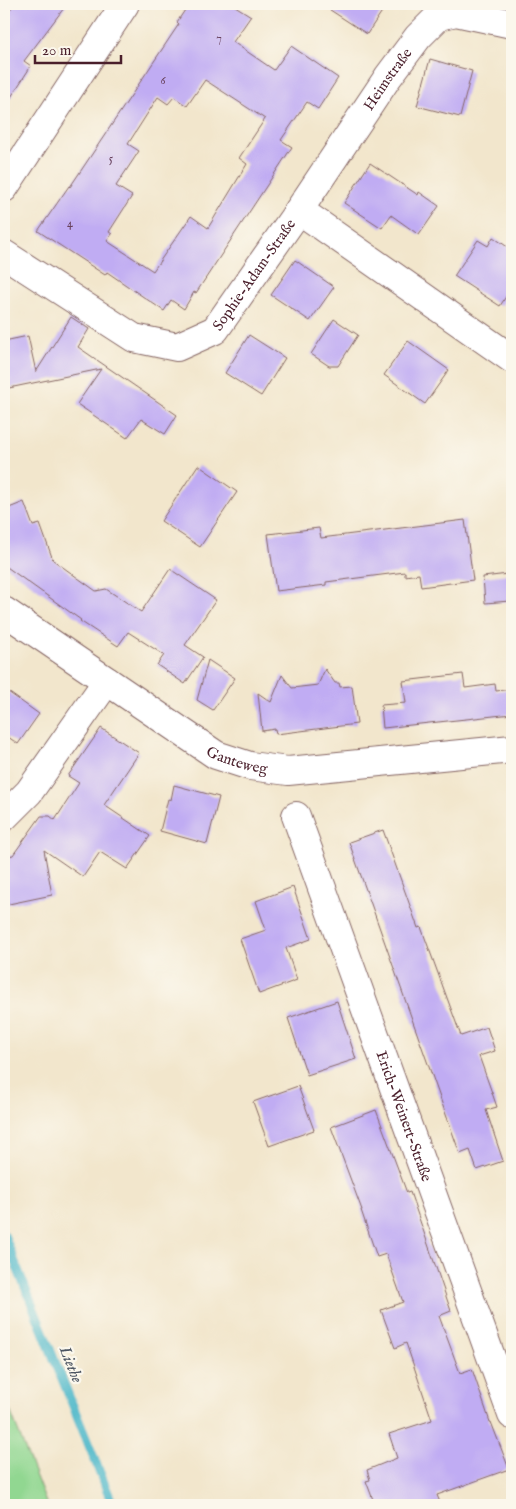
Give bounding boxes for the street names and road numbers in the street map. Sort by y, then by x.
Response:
street label: Heimstraße [359,44,417,114]
street label: Sophie-Adam-Straße [208,215,300,335]
street label: Ganteweg [202,742,269,778]
street label: Erich-Weinert-Straße [371,1048,436,1184]

